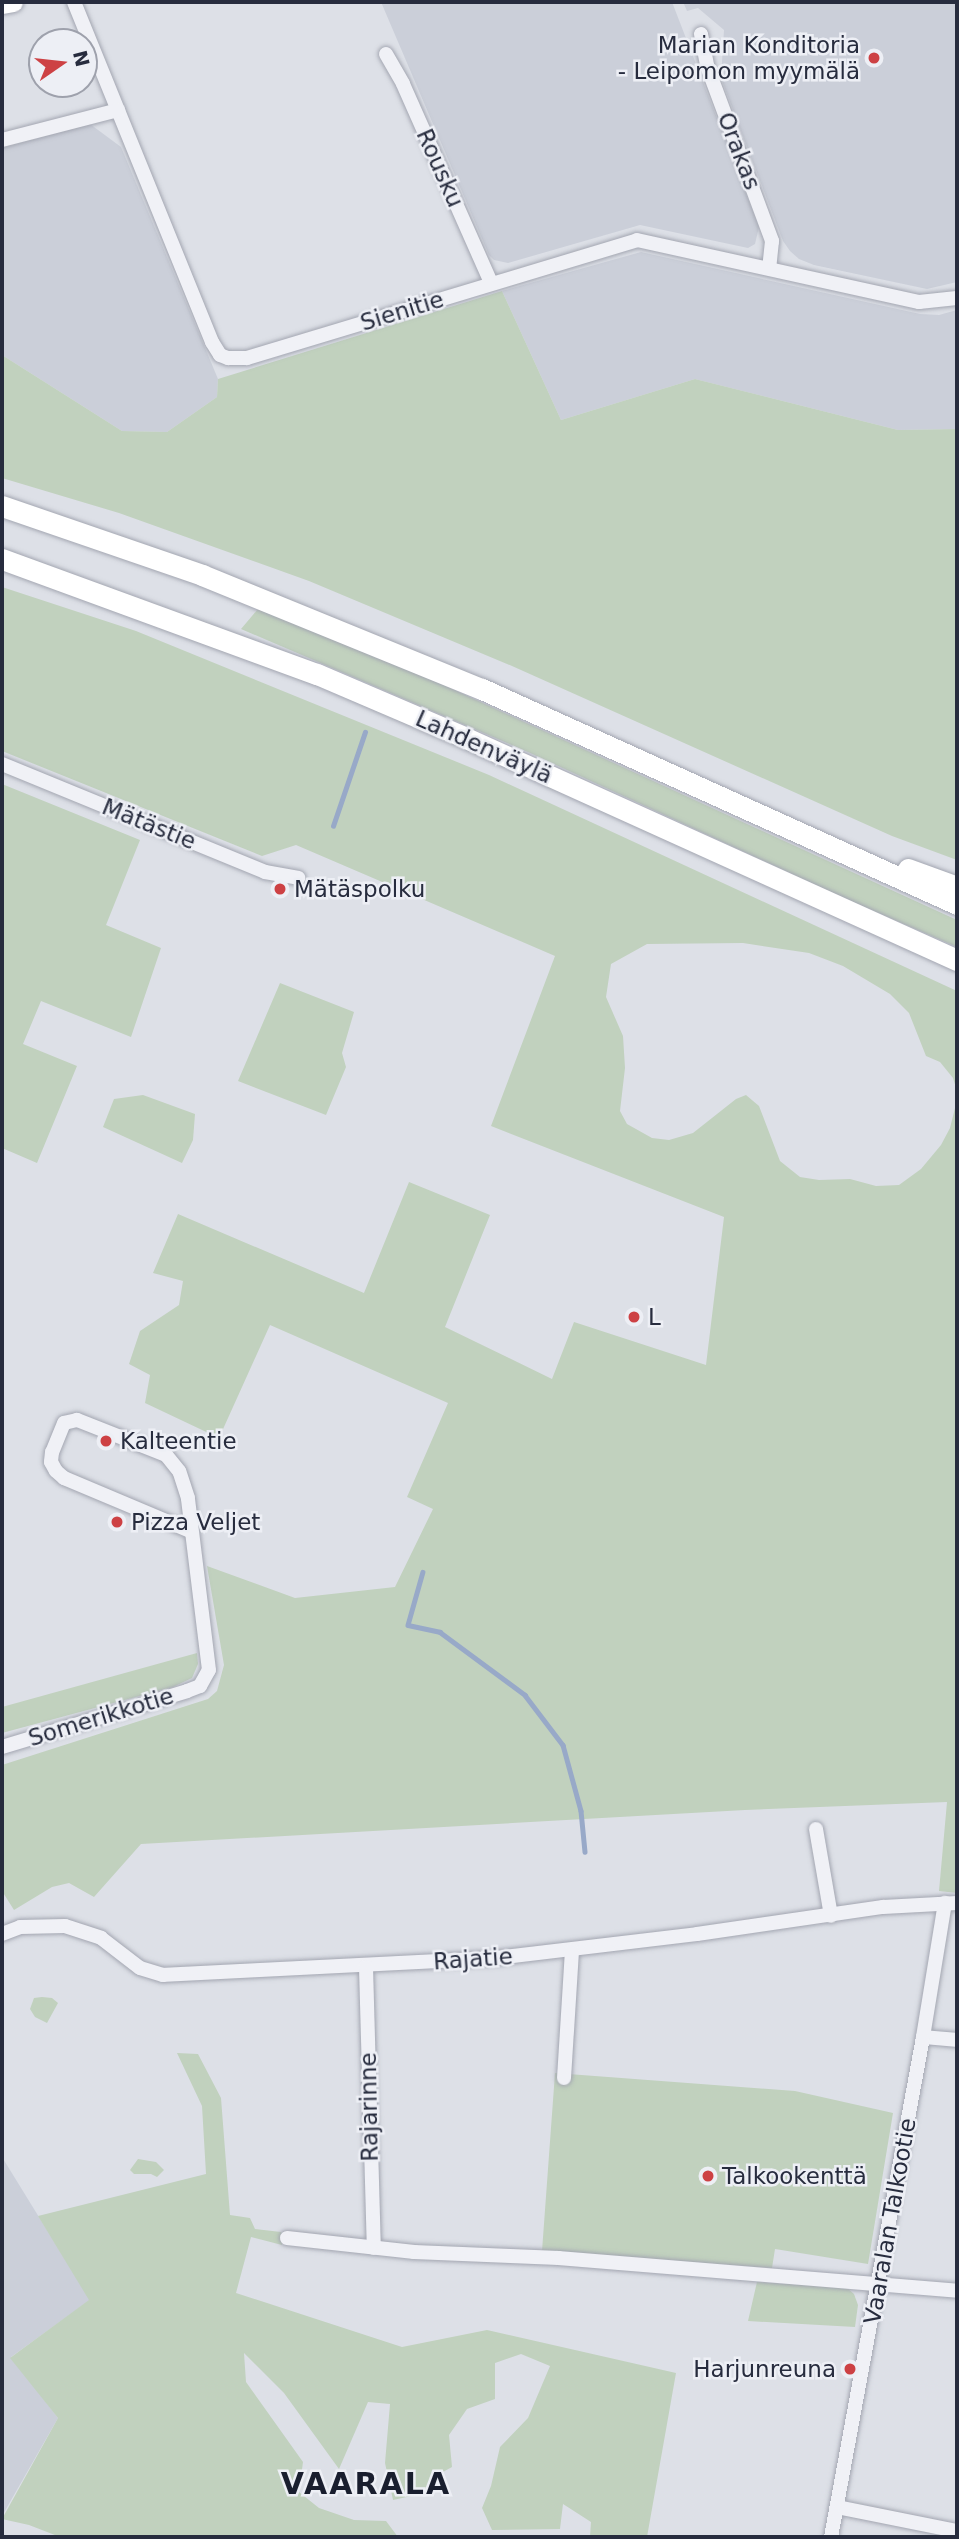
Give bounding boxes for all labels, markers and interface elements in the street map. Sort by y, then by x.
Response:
north arrow [28,28,98,98]
place label: Marian Konditoria - Leipomon myymälä [618,31,860,85]
text: N [69,48,94,69]
marker: Marian Konditoria - Leipomon myymälä [866,50,882,66]
street label: Orakas [712,108,766,194]
street label: Rousku [411,125,469,211]
street label: Sienitie [357,285,447,337]
street label: Lahdenväylä [411,705,557,789]
street label: Mätästie [98,793,200,855]
place label: Mätäspolku [294,875,425,903]
marker: Mätäspolku [272,881,288,897]
place label: L [648,1303,661,1331]
marker: L [626,1309,642,1325]
place label: Kalteentie [120,1427,237,1455]
marker: Kalteentie [98,1433,114,1449]
place label: Pizza Veljet [131,1508,260,1536]
marker: Pizza Veljet [109,1514,125,1530]
street label: Somerikkotie [25,1682,177,1752]
street label: Rajatie [432,1942,514,1976]
street label: Rajarinne [354,2052,384,2162]
street label: Vaaralan Talkootie [858,2116,922,2326]
place label: Talkookenttä [722,2162,867,2190]
marker: Talkookenttä [700,2168,716,2184]
place label: Harjunreuna [693,2355,836,2383]
marker: Harjunreuna [842,2361,858,2377]
district label: VAARALA [282,2466,450,2502]

